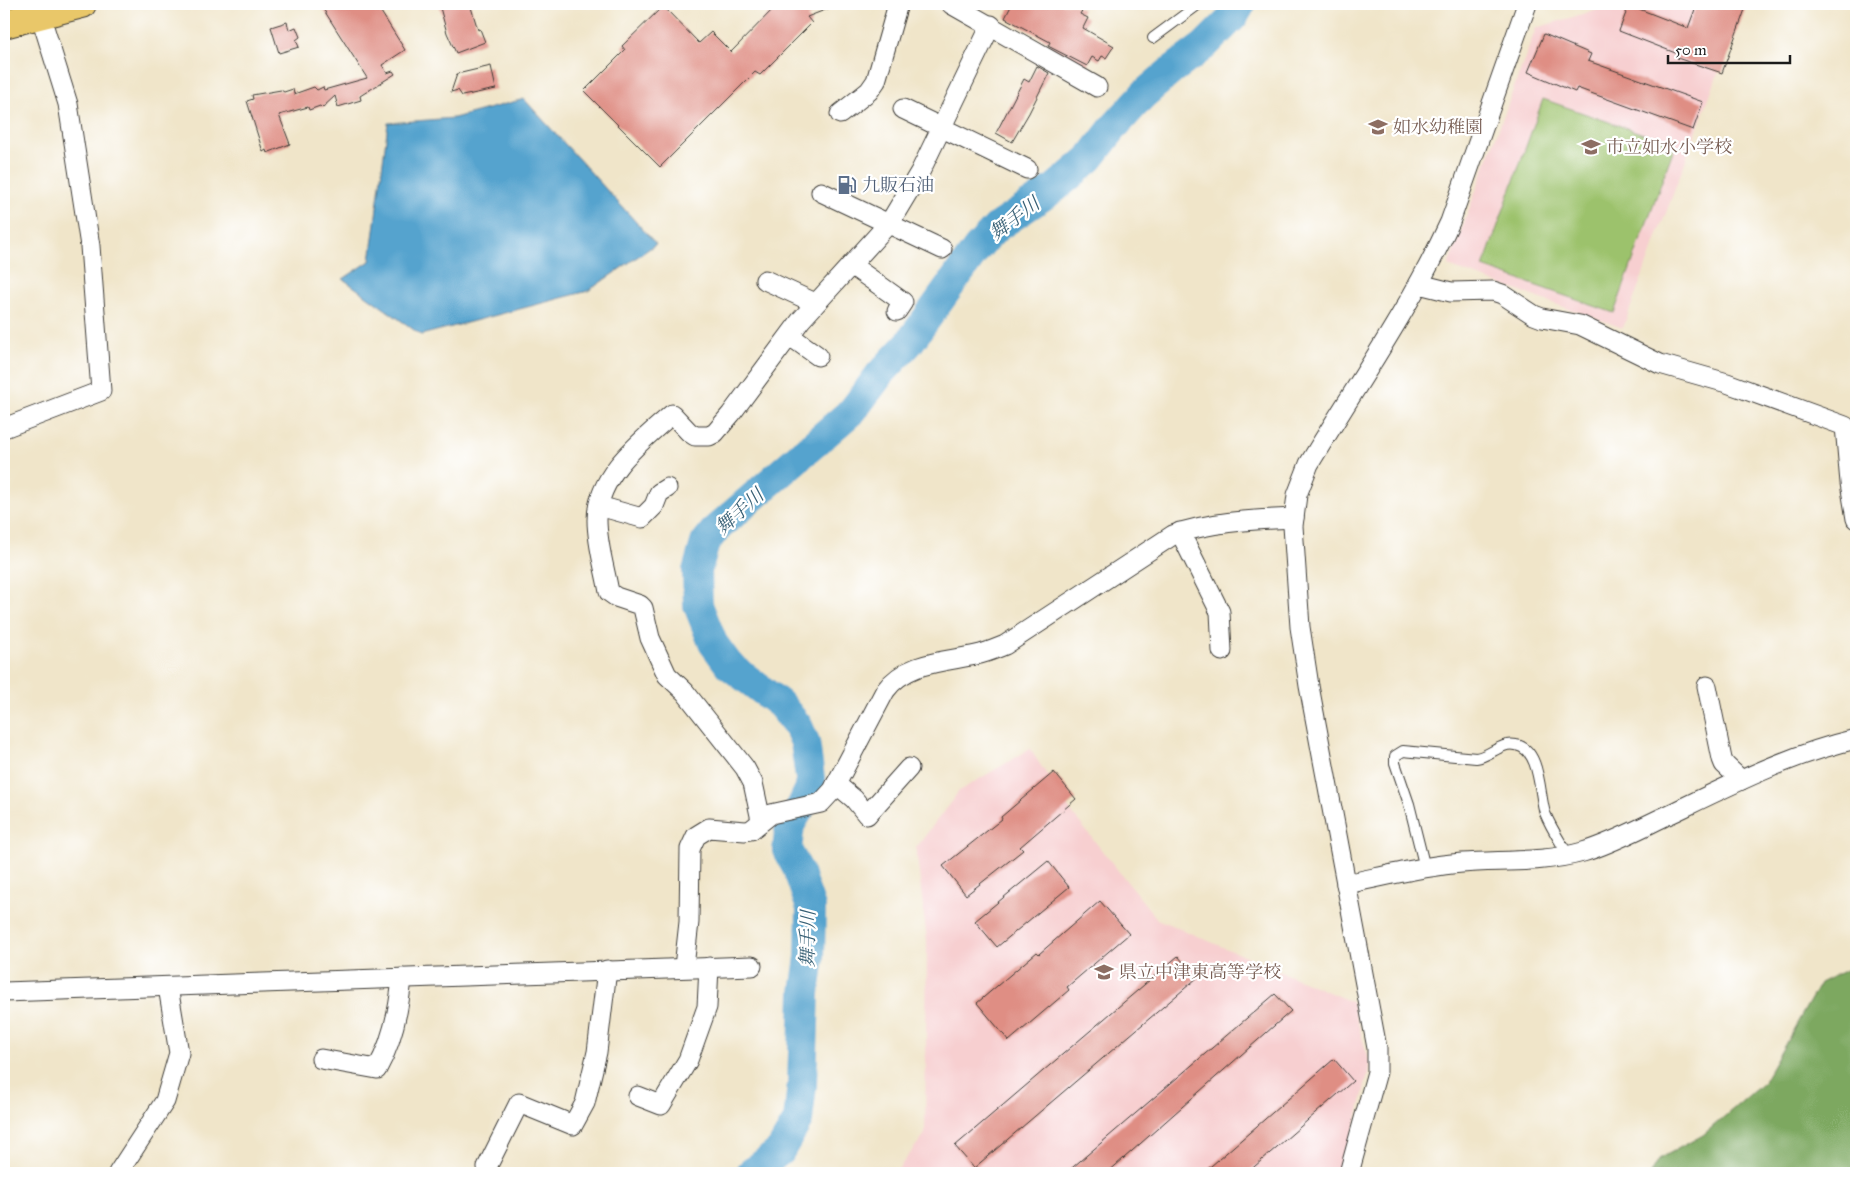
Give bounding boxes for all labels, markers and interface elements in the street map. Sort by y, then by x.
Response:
scale bar [1668,32,1790,64]
text: 50 m [1675,41,1707,59]
school or university icon: 如水幼稚園 [1367,116,1389,138]
place label: 如水幼稚園 [1393,116,1483,138]
school or university icon: 市立如水小学校 [1580,136,1602,158]
place label: 市立如水小学校 [1606,136,1732,158]
fuel station icon: 九販石油 [836,174,858,196]
place label: 九販石油 [862,174,934,196]
water label: 舞手川 [985,191,1046,245]
water label: 舞手川 [710,482,770,539]
water label: 舞手川 [796,908,820,968]
school or university icon: 県立中津東高等学校 [1093,961,1115,983]
place label: 県立中津東高等学校 [1119,961,1281,983]

